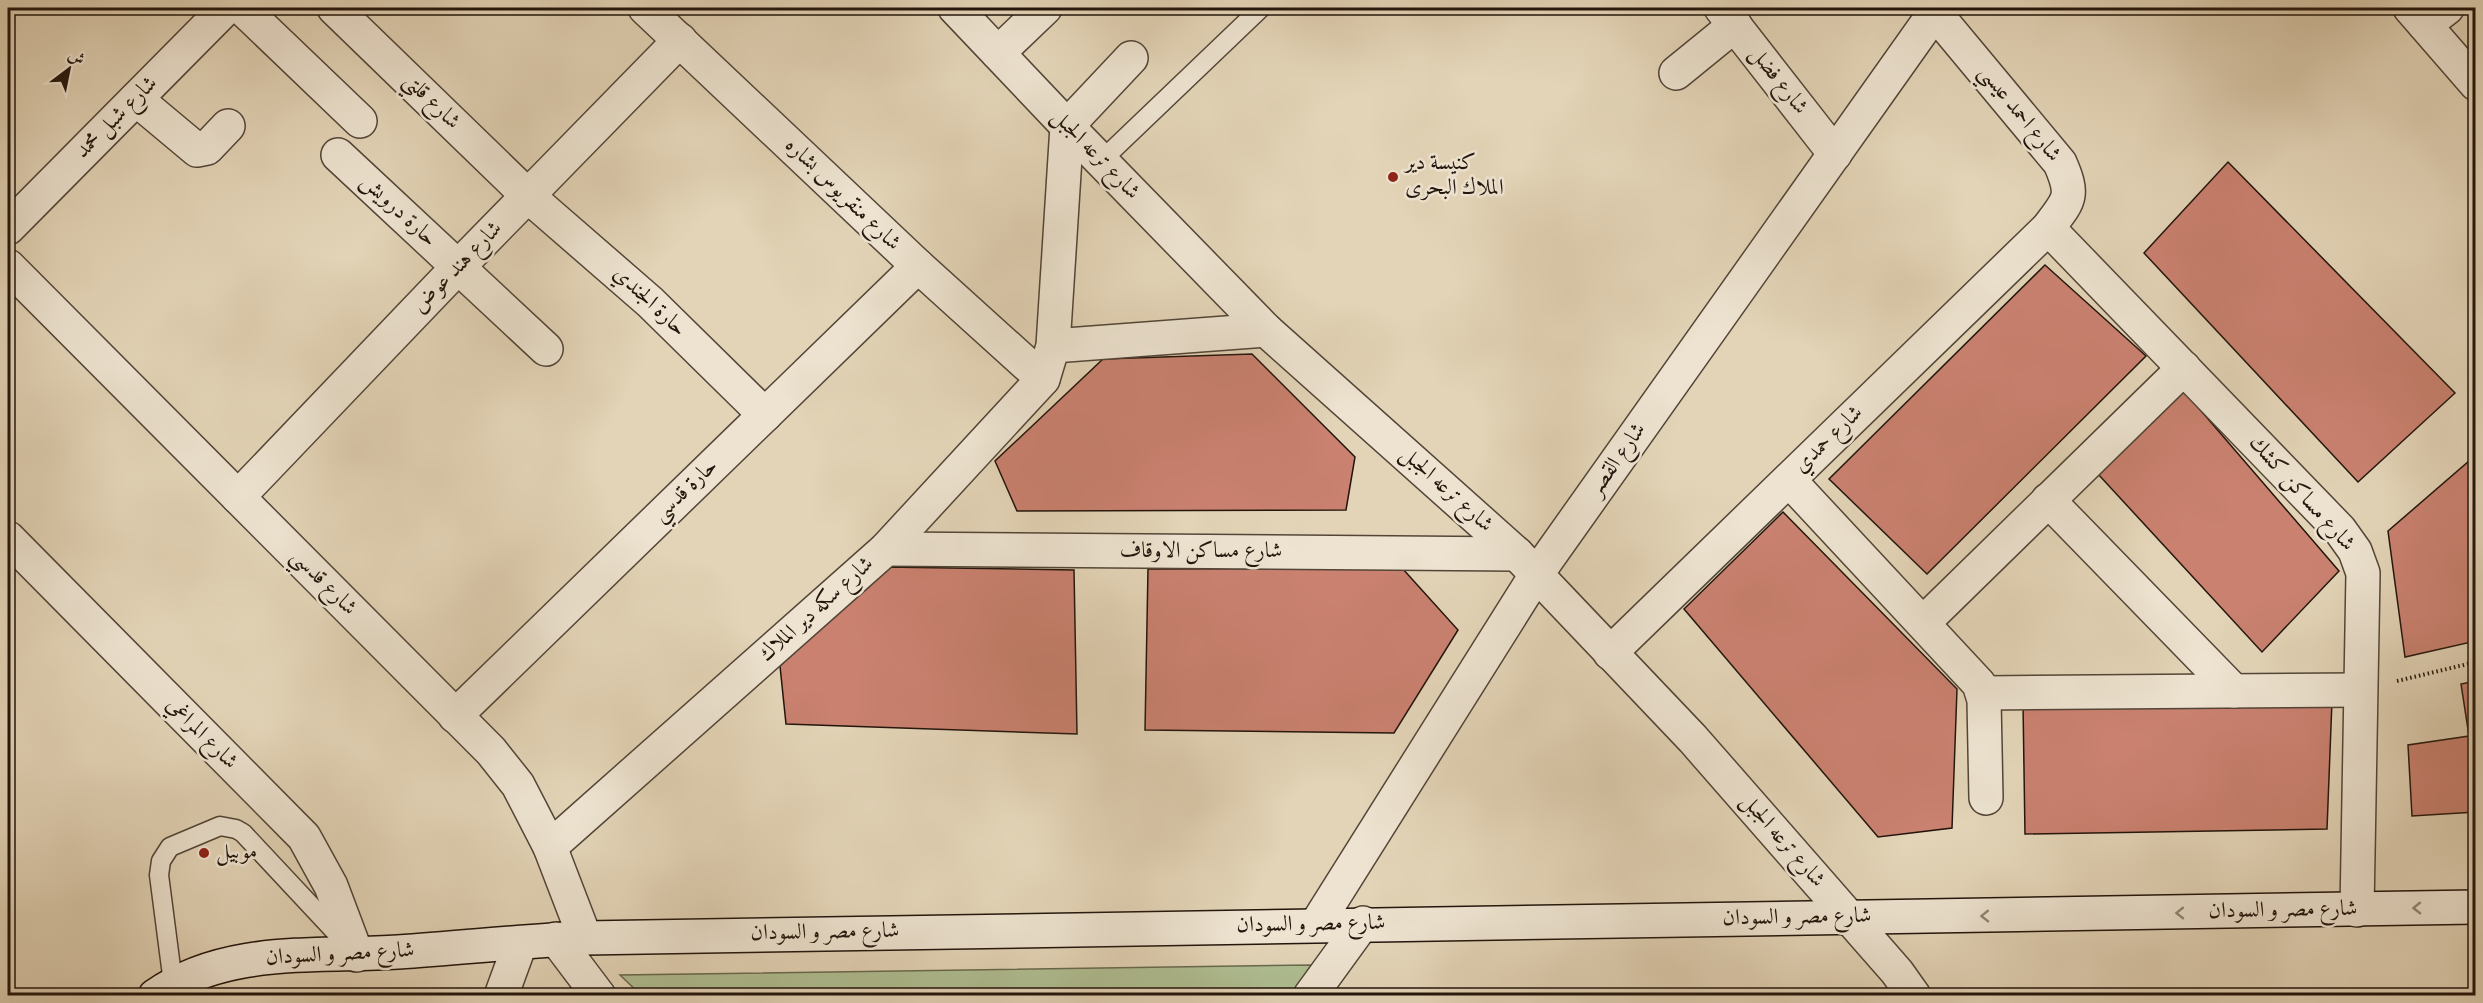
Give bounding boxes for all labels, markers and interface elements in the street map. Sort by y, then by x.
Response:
north arrow [39,39,99,99]
street label: شارع فضل [1741,40,1815,122]
text: ش [63,44,88,72]
street label: شارع احمد عيسي [1968,58,2068,171]
street label: شارع قلتي [393,66,467,139]
street label: شارع شبل محمد [68,69,166,167]
street label: شارع ترعه الجبل [1043,102,1147,208]
street label: شارع منقريوس بشاره [776,131,908,259]
place label: كنيسة دير الملاك البحرى [1403,148,1504,205]
street label: حارة درويش [352,167,444,255]
marker: كنيسة دير الملاك البحرى [1386,170,1400,184]
street label: شارع هند عوض [406,214,510,322]
street label: حارة الجندي [605,259,693,345]
street label: شارع حمدي [1787,399,1871,481]
street label: شارع القصر [1580,417,1655,505]
street label: شارع مساكن كشك [2240,429,2362,559]
street label: شارع ترعه الجبل [1392,439,1500,541]
street label: حارة قدسي [646,452,727,532]
street label: شارع مساكن الاوقاف [1120,536,1282,568]
street label: شارع قدسي [281,542,364,625]
street label: شارع سكه دير الملاك [752,550,882,670]
street label: شارع المراغي [157,690,245,778]
street label: شارع ترعه الجبل [1732,787,1832,895]
place label: موبيل [216,837,257,869]
marker: موبيل [197,846,211,860]
street label: شارع مصر و السودان [2208,894,2358,928]
street label: شارع مصر و السودان [1722,901,1872,935]
one-way arrow [2413,902,2422,915]
one-way arrow [2176,906,2185,919]
street label: شارع مصر و السودان [1236,908,1386,942]
one-way arrow [1981,909,1990,922]
street label: شارع مصر و السودان [750,916,900,950]
street label: شارع مصر و السودان [265,935,415,975]

